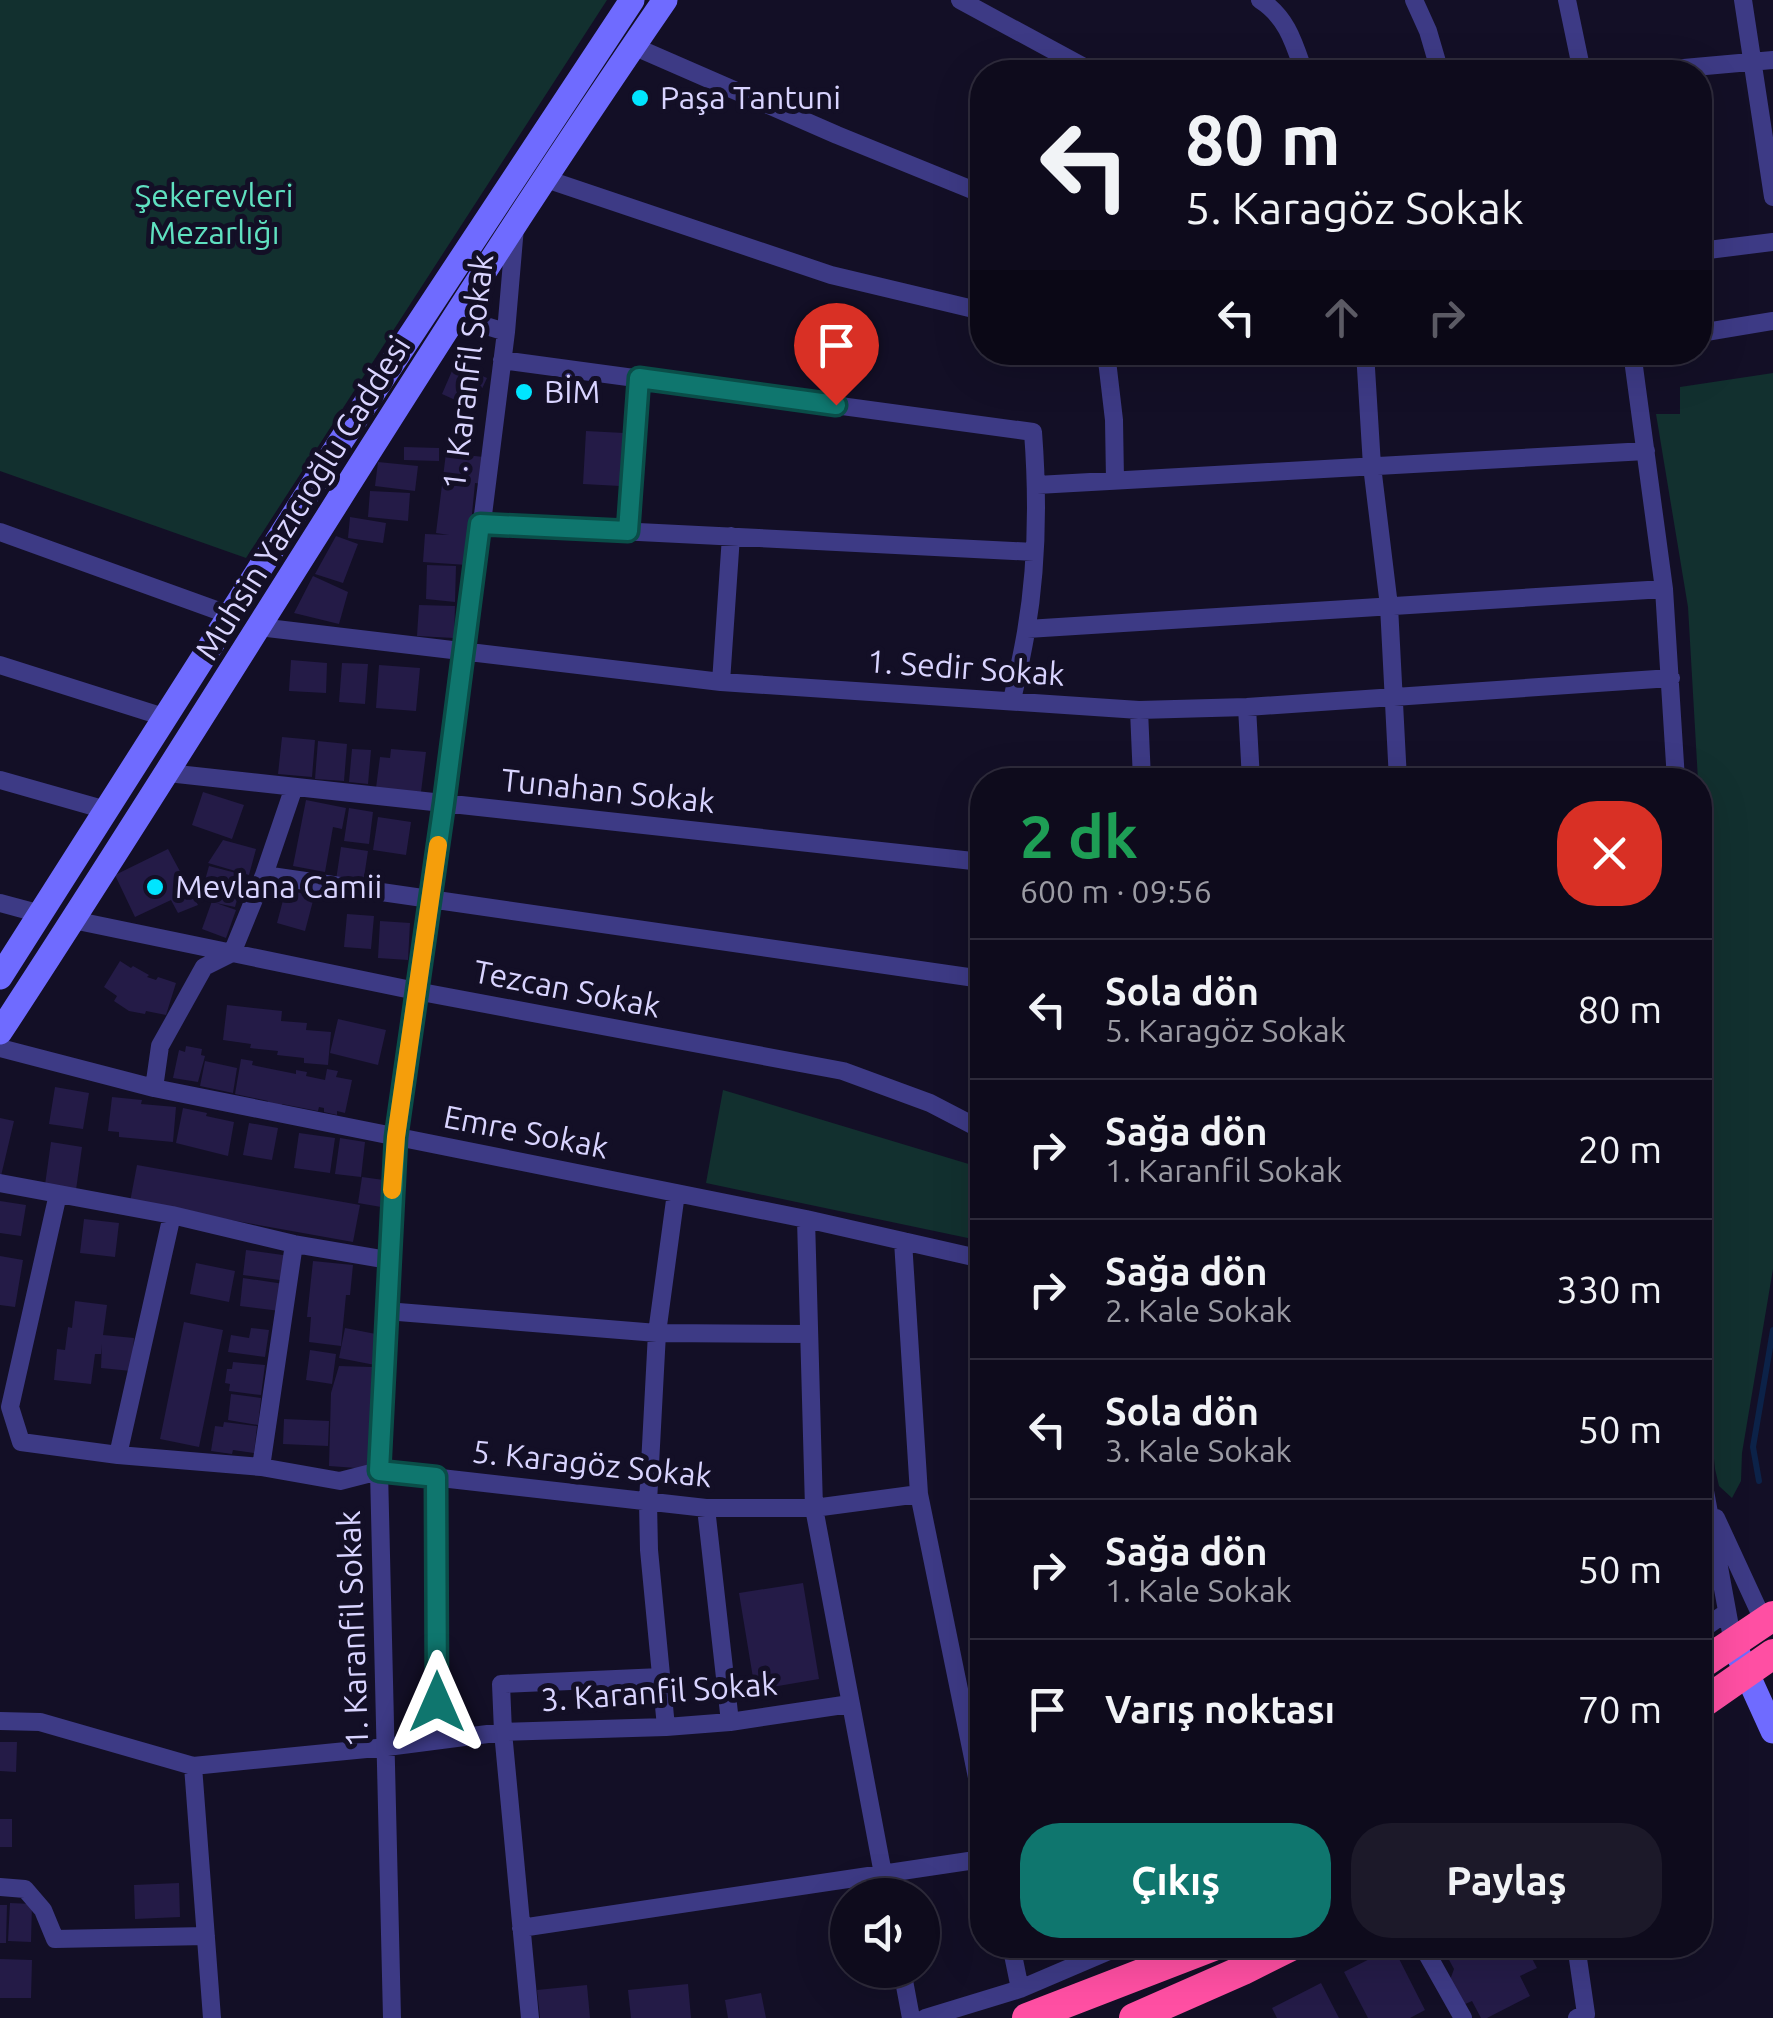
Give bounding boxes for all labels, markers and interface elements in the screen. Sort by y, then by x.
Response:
place label: Paşa Tantuni [660,79,841,115]
marker: Paşa Tantuni [629,87,651,109]
icon: left [1020,100,1150,230]
text: 80 m [1185,100,1341,178]
park label: Şekerevleri Mezarlığı [134,177,294,250]
text: 5. Karagöz Sokak [1185,182,1524,233]
street label: 1. Karanfil Sokak [435,252,499,492]
icon: left [1209,290,1264,345]
icon: ahead [1314,290,1369,345]
icon: right [1419,290,1474,345]
pin [794,303,879,406]
icon: arrive [809,318,864,373]
street label: Muhsin Yazıcıoğlu Caddesi [188,329,417,666]
place label: BİM [544,373,600,409]
marker: BİM [513,381,535,403]
street label: 1. Sedir Sokak [866,642,1066,692]
street label: Tunahan Sokak [500,761,717,819]
button: close [1557,801,1662,906]
text: 2 dk [1020,802,1138,869]
place label: Mevlana Camii [175,868,382,904]
text: 600 m · 09:56 [1020,873,1212,909]
marker: Mevlana Camii [144,876,166,898]
street label: Tezcan Sokak [471,952,664,1024]
text: Sola dön [1105,970,1259,1012]
icon: left [1020,982,1075,1037]
text: 80 m [1578,988,1662,1030]
text: 5. Karagöz Sokak [1105,1012,1346,1048]
street label: Emre Sokak [441,1097,612,1165]
text: Sağa dön [1105,1110,1267,1152]
icon: right [1020,1122,1075,1177]
text: 20 m [1578,1128,1662,1170]
text: 1. Karanfil Sokak [1105,1152,1342,1188]
text: Sağa dön [1105,1250,1267,1292]
icon: right [1020,1262,1075,1317]
text: 330 m [1556,1268,1662,1310]
text: 2. Kale Sokak [1105,1292,1292,1328]
text: Sola dön [1105,1390,1259,1432]
icon: left [1020,1402,1075,1457]
text: 50 m [1578,1408,1662,1450]
text: 3. Kale Sokak [1105,1432,1292,1468]
street label: 5. Karagöz Sokak [470,1433,714,1493]
street label: 1. Karanfil Sokak [330,1510,374,1748]
text: Sağa dön [1105,1530,1267,1572]
icon: right [1020,1542,1075,1597]
text: 50 m [1578,1548,1662,1590]
text: 1. Kale Sokak [1105,1572,1292,1608]
position arrow [385,1650,489,1754]
street label: 3. Karanfil Sokak [539,1665,778,1717]
icon: arrive [1020,1682,1075,1737]
text: Varış noktası [1105,1688,1335,1730]
text: 70 m [1578,1688,1662,1730]
button: Çıkış [1020,1823,1331,1938]
button: Paylaş [1351,1823,1662,1938]
map controls [830,1878,940,1988]
button: sound [830,1878,940,1988]

